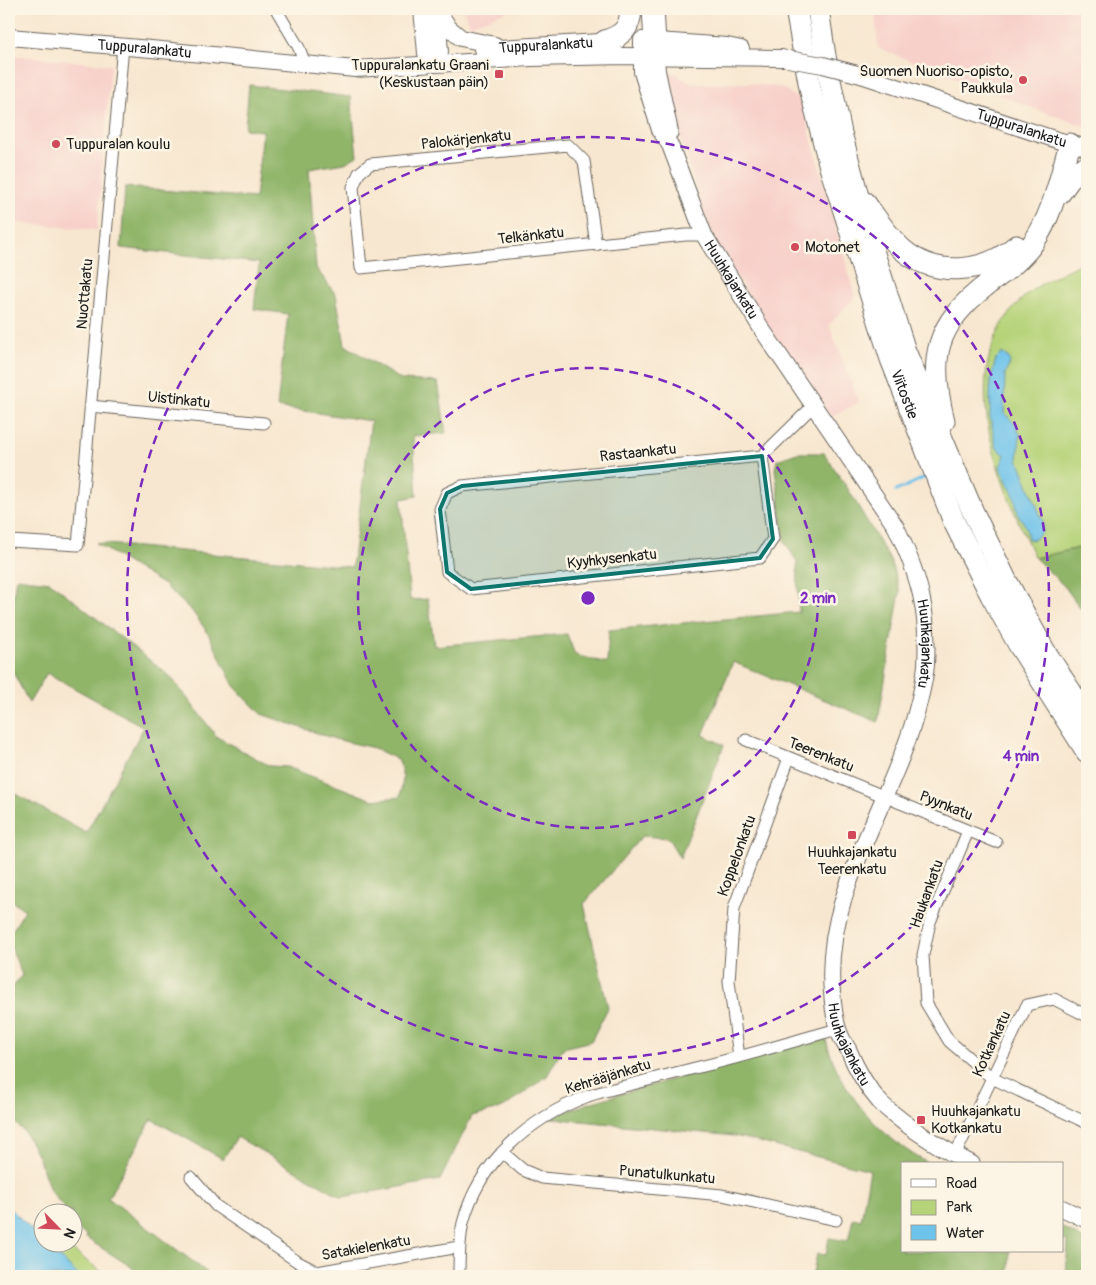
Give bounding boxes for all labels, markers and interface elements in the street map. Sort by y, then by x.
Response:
street label: Tuppuralankatu [498,33,594,57]
street label: Tuppuralankatu [97,35,192,62]
place label: Tuppuralankatu Graani (Keskustaan päin) [351,56,489,92]
place label: Suomen Nuoriso-opisto, Paukkula [859,62,1013,98]
marker: Tuppuralankatu Graani (Keskustaan päin) [493,68,505,80]
marker: Suomen Nuoriso-opisto, Paukkula [1017,74,1029,86]
street label: Tuppuralankatu [974,104,1069,152]
street label: Palokärjenkatu [420,126,512,154]
place label: Tuppuralan koulu [66,135,170,154]
marker: Tuppuralan koulu [50,138,62,150]
street label: Telkänkatu [497,223,565,249]
street label: Huuhkajankatu [700,236,763,323]
place label: Motonet [805,238,861,257]
marker: Motonet [789,241,801,253]
street label: Nuottakatu [72,258,98,330]
street label: Viitostie [887,367,923,422]
street label: Uistinkatu [147,387,211,413]
street label: Rastaankatu [599,440,677,466]
street label: Kyyhkysenkatu [566,545,658,573]
centre of rings [579,589,597,607]
text: 2 min [800,589,836,608]
street label: Huuhkajankatu [913,597,936,690]
street label: Teerenkatu [785,733,857,777]
text: 4 min [1003,747,1040,766]
street label: Pyynkatu [917,787,975,825]
street label: Koppelonkatu [714,813,760,899]
marker: Huuhkajankatu Teerenkatu [846,829,858,841]
place label: Huuhkajankatu Teerenkatu [807,843,897,879]
street label: Haukankatu [906,857,948,931]
street label: Huuhkajankatu [823,1001,874,1090]
street label: Kotkankatu [968,1008,1016,1080]
street label: Kehrääjänkatu [563,1055,653,1099]
place label: Huuhkajankatu Kotkankatu [931,1102,1021,1138]
marker: Huuhkajankatu Kotkankatu [915,1114,927,1126]
street label: Punatulkunkatu [618,1161,716,1189]
legend [901,1162,1064,1252]
text: Road [946,1174,977,1193]
text: Park [946,1198,973,1217]
north arrow [32,1202,82,1252]
text: Water [946,1224,985,1243]
text: N [60,1225,79,1241]
street label: Satakielenkatu [320,1231,412,1265]

